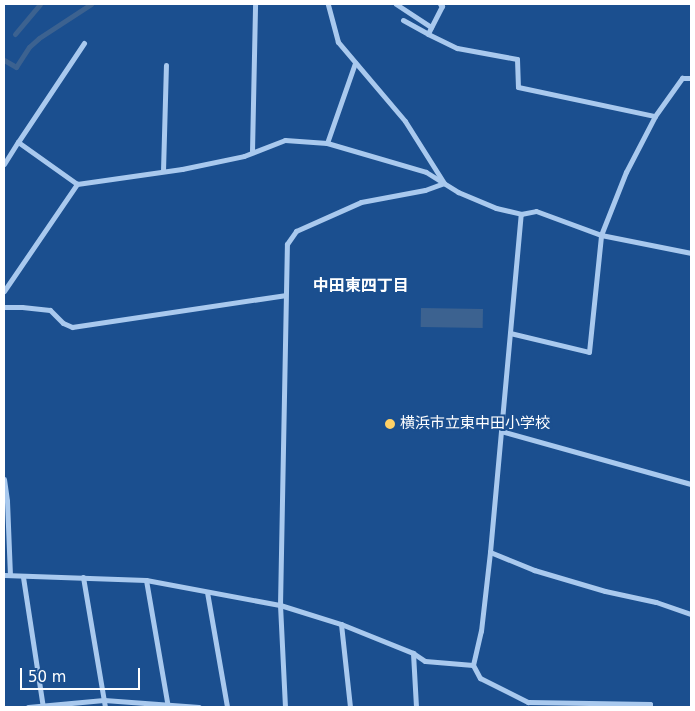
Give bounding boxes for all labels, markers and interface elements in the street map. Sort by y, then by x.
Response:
district label: 中田東四丁目 [313,276,409,296]
place label: 横浜市立東中田小学校 [400,415,550,433]
marker: 横浜市立東中田小学校 [384,418,396,430]
scale bar [22,658,142,690]
text: 50 m [28,668,66,686]

